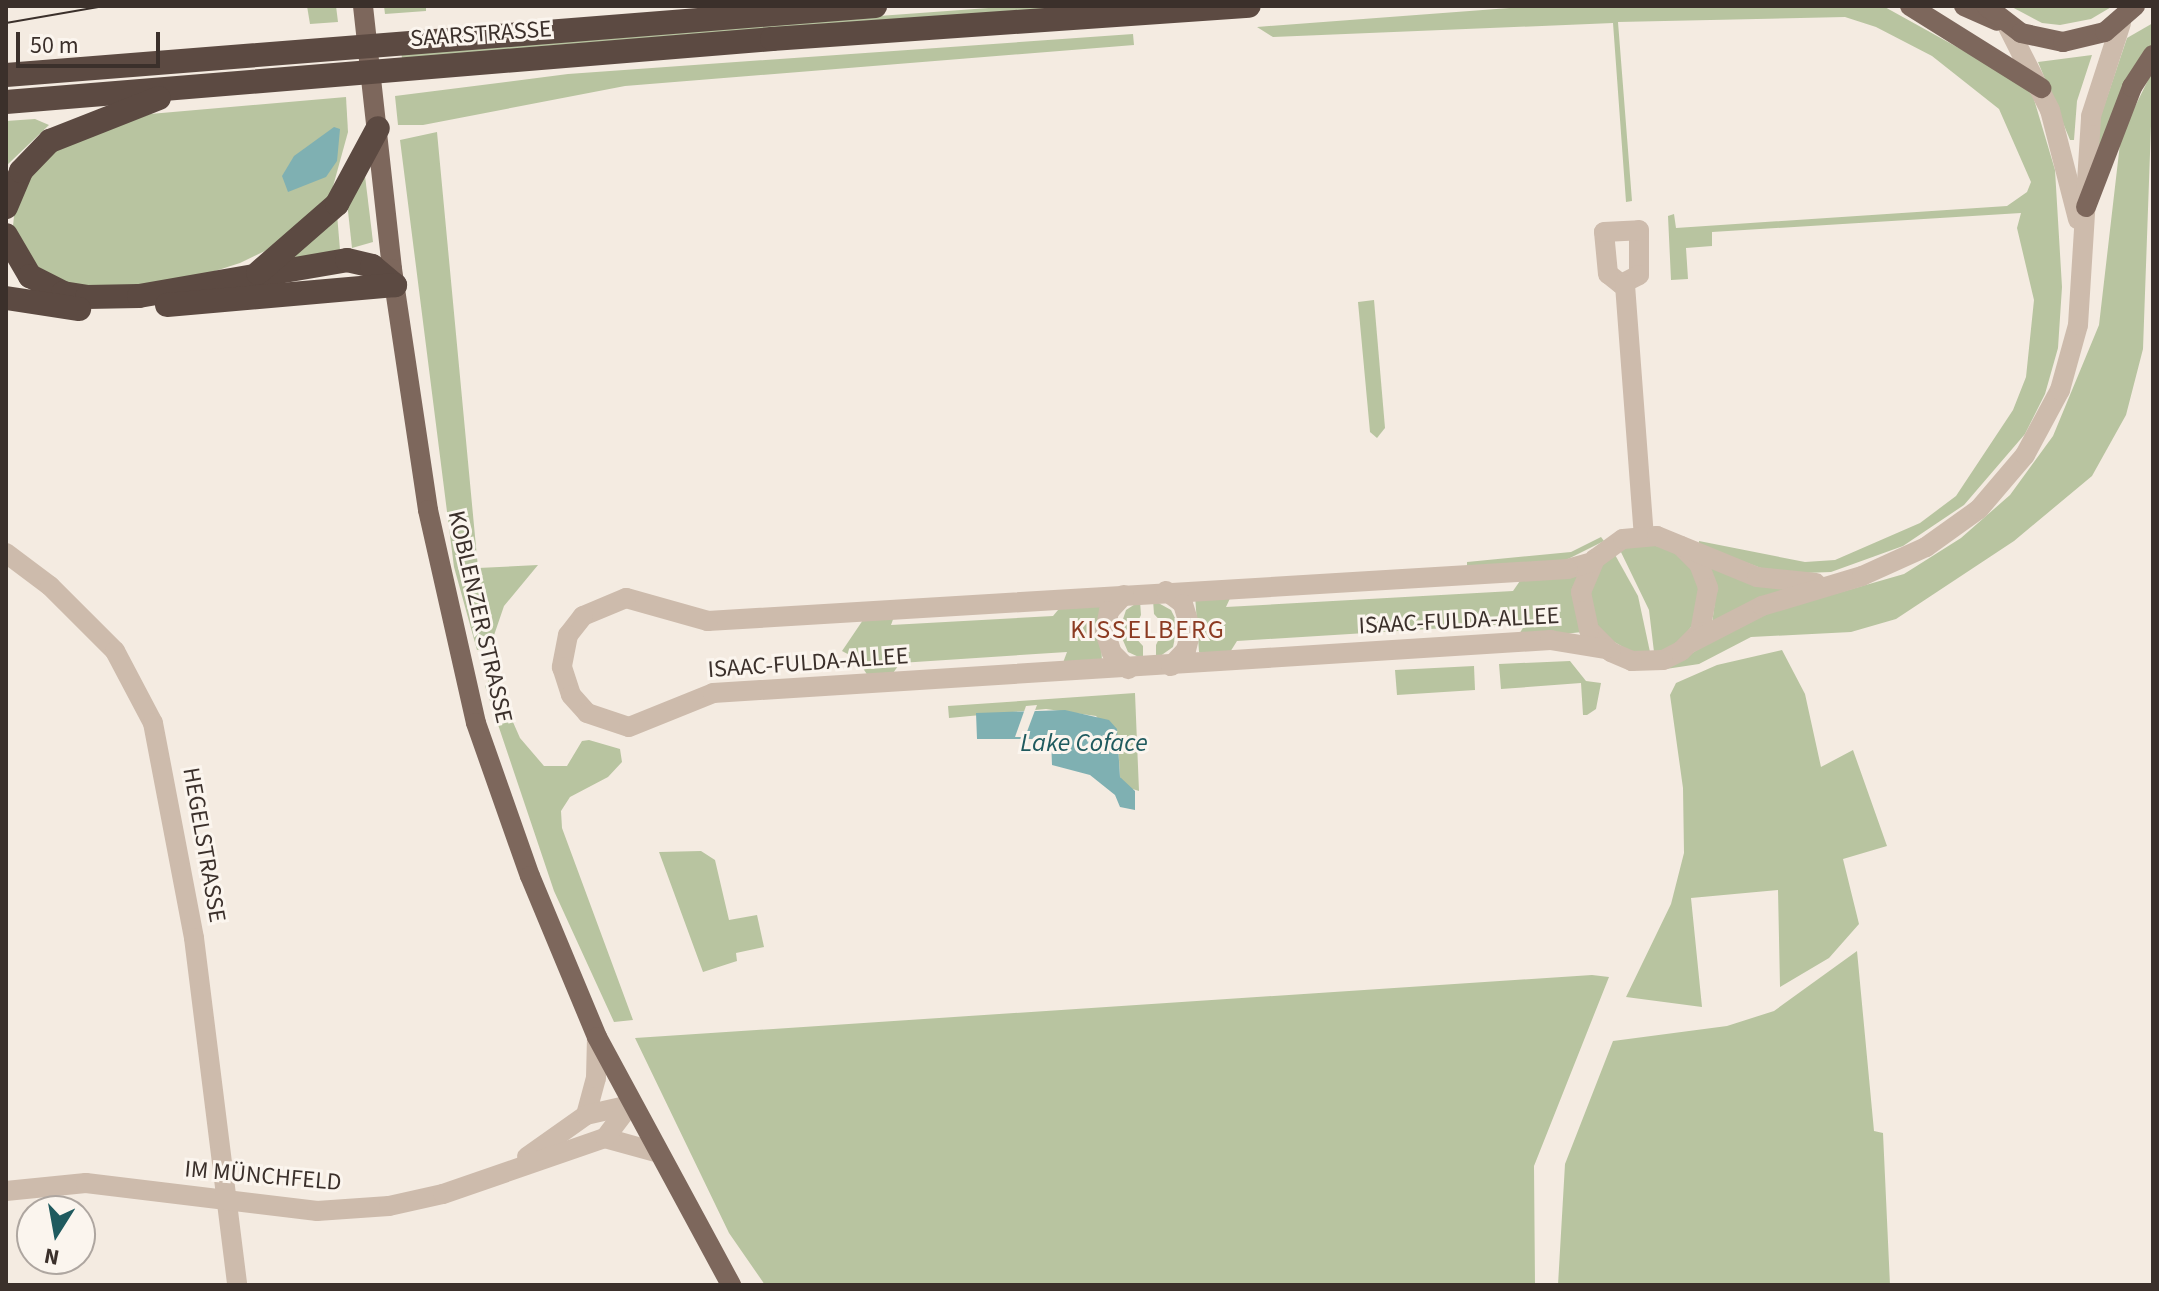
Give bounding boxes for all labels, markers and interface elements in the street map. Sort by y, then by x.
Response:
street label: SAARSTRASSE [409,15,553,53]
scale bar [20,16,164,66]
text: 50 m [30,28,79,63]
street label: KOBLENZER STRASSE [442,508,518,726]
street label: ISAAC-FULDA-ALLEE [1358,601,1560,641]
district label: KISSELBERG [1070,614,1226,646]
street label: ISAAC-FULDA-ALLEE [707,642,909,684]
water label: Lake Coface [1020,727,1148,759]
street label: HEGELSTRASSE [176,765,232,925]
street label: IM MÜNCHFELD [183,1155,343,1197]
north arrow [16,1195,96,1275]
text: N [42,1239,62,1274]

